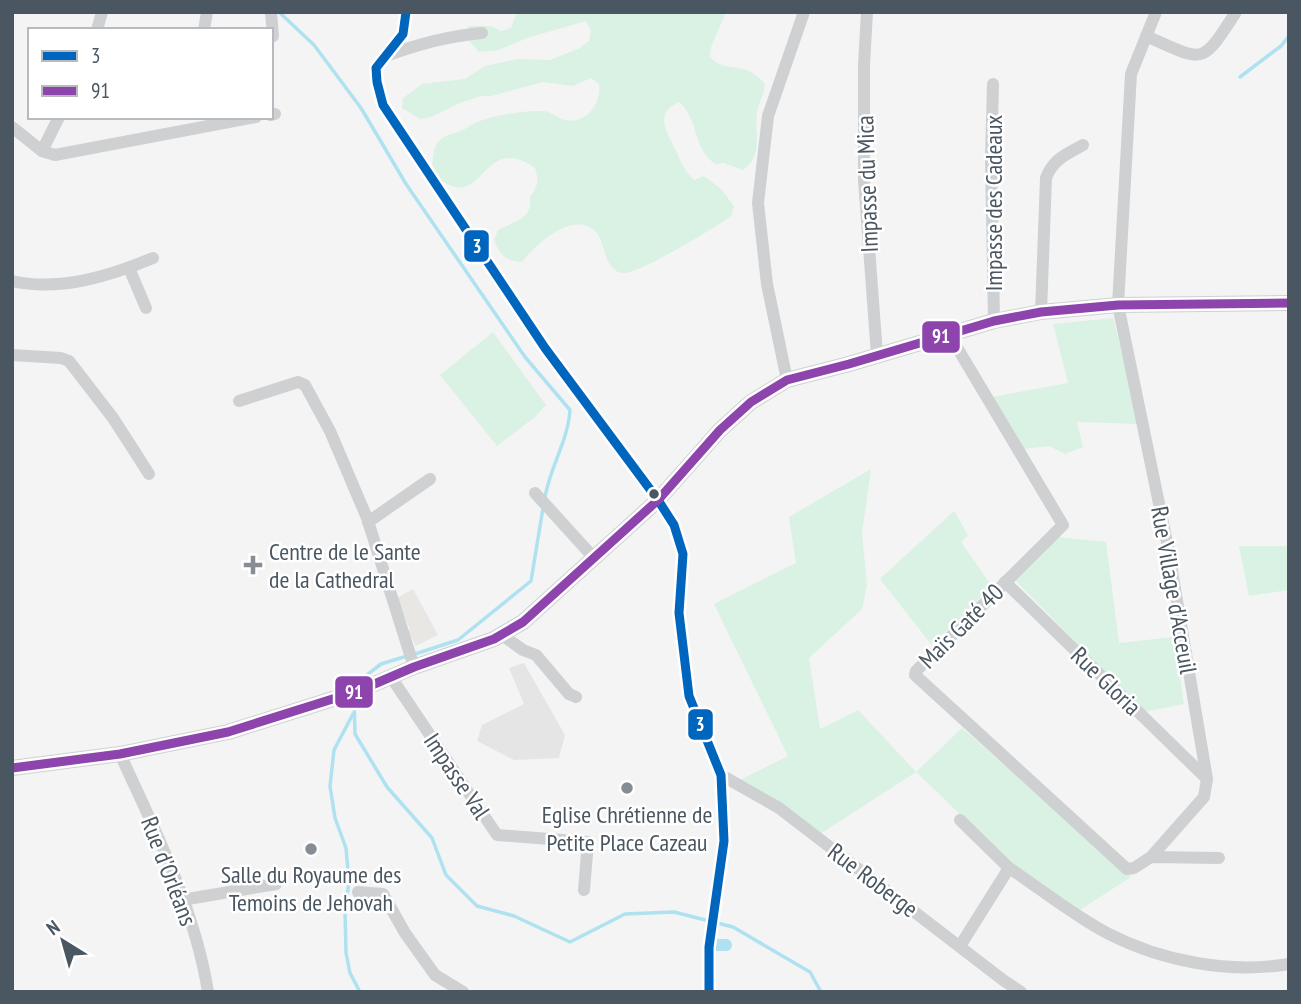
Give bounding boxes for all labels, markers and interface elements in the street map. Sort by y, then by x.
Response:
legend [28,28,273,119]
text: 3 [91,42,100,69]
text: 91 [91,77,110,104]
street label: Impasse du Mica [849,115,885,253]
street label: Impasse des Cadeaux [978,115,1009,291]
line badge: 3 [463,229,490,263]
text: 3 [472,234,482,258]
line badge: 91 [921,320,961,354]
text: 91 [932,324,950,348]
unlabelled marker [647,487,661,501]
street label: Rue Village d'Acceuil [1144,504,1204,677]
place label: Centre de le Sante de la Cathedral [269,536,421,595]
marker: Centre de le Sante de la Cathedral [243,555,263,575]
street label: Maïs Gaté 40 [912,577,1010,675]
street label: Rue Gloria [1064,640,1148,722]
line badge: 91 [334,675,374,709]
text: 91 [345,680,363,704]
line badge: 3 [687,708,714,741]
text: 3 [695,712,705,736]
street label: Impasse Val [417,727,497,825]
marker: Eglise Chrétienne de Petite Place Cazeau [619,780,635,796]
place label: Eglise Chrétienne de Petite Place Cazeau [542,799,712,858]
street label: Rue d'Orléans [134,812,204,930]
street label: Rue Roberge [822,836,924,924]
marker: Salle du Royaume des Temoins de Jehovah [303,841,319,857]
place label: Salle du Royaume des Temoins de Jehovah [221,859,401,918]
north arrow [28,906,98,976]
text: N [41,915,64,940]

